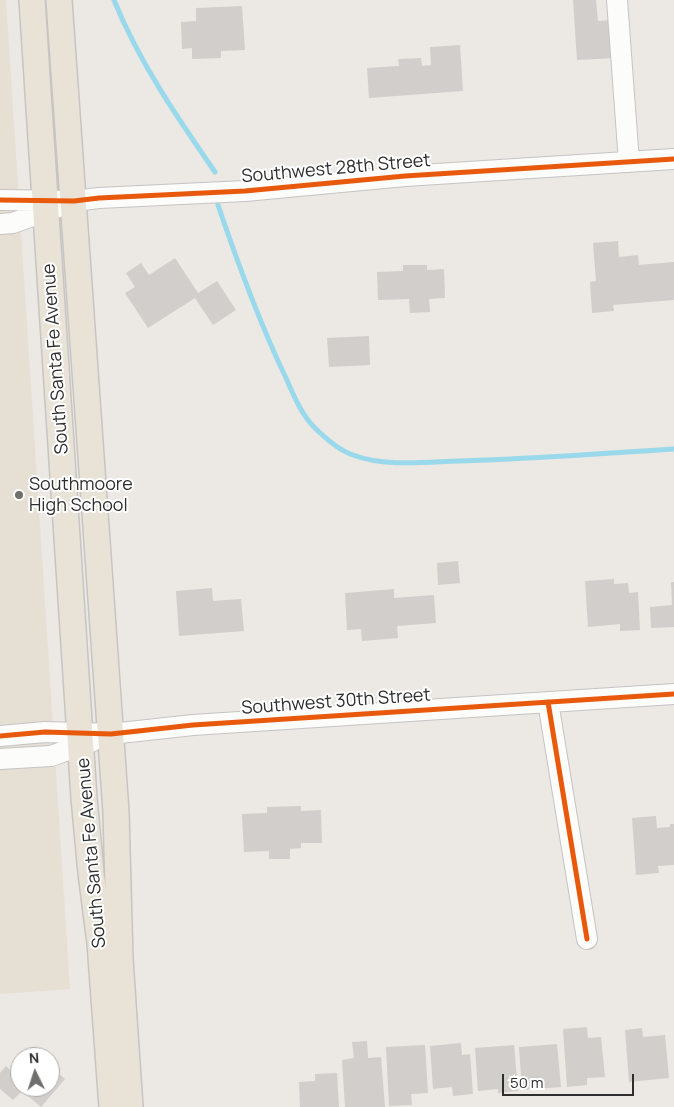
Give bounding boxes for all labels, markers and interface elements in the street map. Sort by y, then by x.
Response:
street label: Southwest 28th Street [241,150,431,188]
street label: South Santa Fe Avenue [39,263,73,455]
place label: Southmoore High School [29,474,133,516]
marker: Southmoore High School [13,489,25,501]
street label: Southwest 30th Street [241,685,431,719]
street label: South Santa Fe Avenue [73,757,111,949]
north arrow [10,1047,60,1097]
text: N [28,1048,40,1067]
scale bar [504,1064,636,1096]
text: 50 m [510,1072,544,1093]

